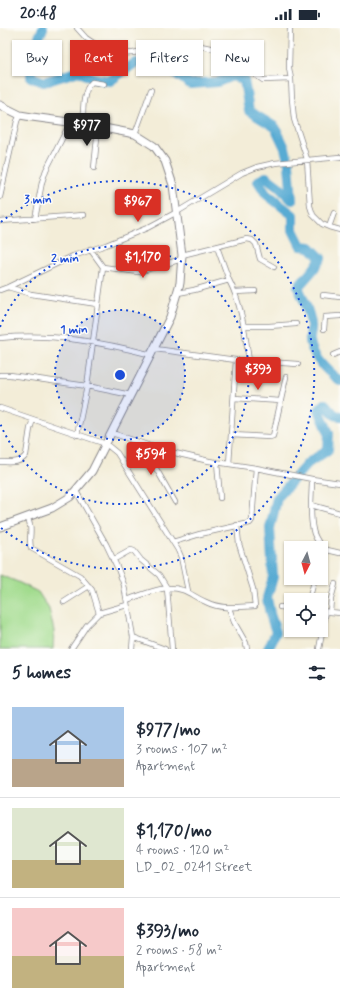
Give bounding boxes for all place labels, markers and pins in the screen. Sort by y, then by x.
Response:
pin: $977 [63,113,111,147]
pin: $967 [114,189,162,223]
pin: $1,170 [110,245,176,279]
pin: $393 [234,357,282,391]
centre of rings [113,368,127,382]
pin: $594 [127,442,175,476]

